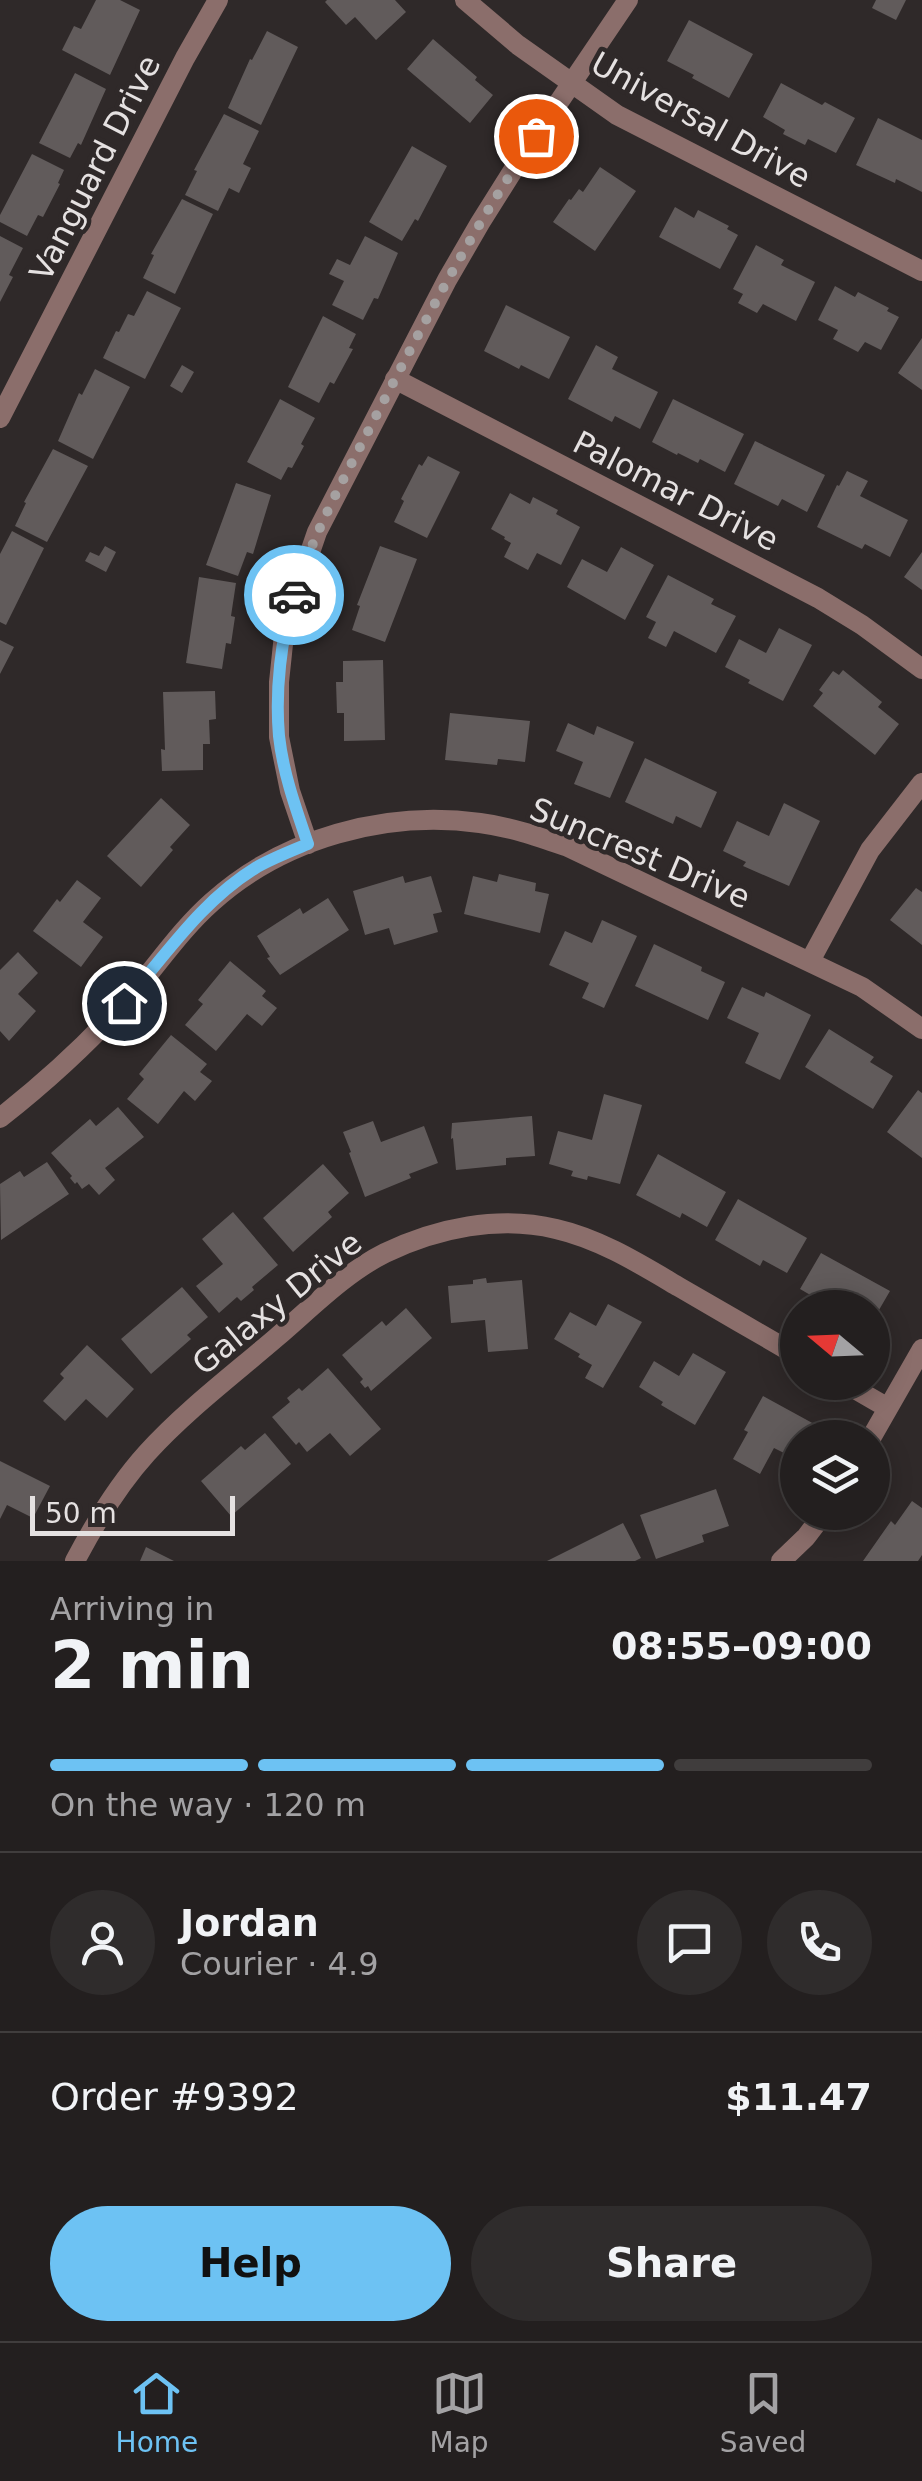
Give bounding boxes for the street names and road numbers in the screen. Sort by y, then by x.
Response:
street label: Universal Drive [585,44,817,196]
street label: Vanguard Drive [22,49,168,287]
street label: Palomar Drive [567,423,785,559]
street label: Suncrest Drive [524,790,756,916]
street label: Galaxy Drive [185,1223,369,1383]

